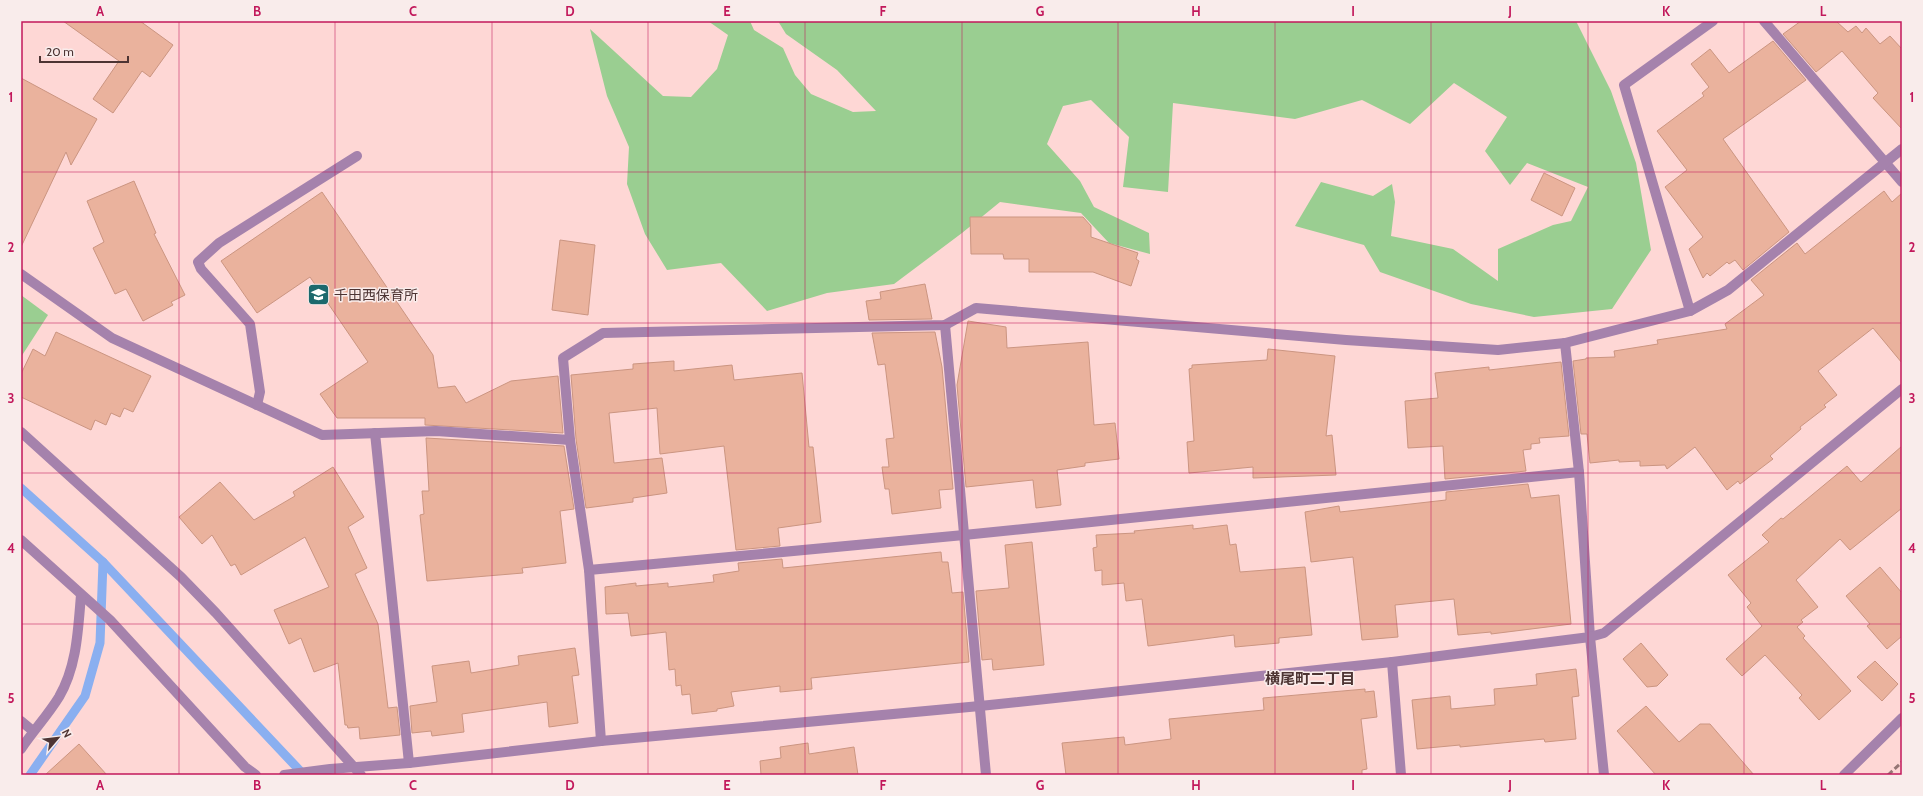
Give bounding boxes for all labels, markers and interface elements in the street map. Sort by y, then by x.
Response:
text: A [96,3,105,19]
text: B [253,3,261,19]
text: C [409,3,417,19]
text: D [565,3,575,19]
text: E [723,3,731,19]
text: F [880,3,887,19]
text: G [1036,3,1045,19]
text: H [1191,3,1201,19]
text: I [1351,3,1355,19]
text: J [1507,3,1512,19]
text: K [1662,3,1671,19]
text: L [1820,3,1827,19]
scale bar [40,38,128,64]
text: 20 m [46,44,74,59]
text: 1 [9,89,13,105]
text: 1 [1910,89,1914,105]
text: 2 [8,239,15,255]
text: 2 [1909,239,1916,255]
school or university icon: 千田西保育所 [305,282,331,308]
place label: 千田西保育所 [334,286,418,304]
text: 3 [7,390,15,406]
text: 3 [1908,390,1916,406]
text: 4 [7,540,15,556]
text: 4 [1908,540,1916,556]
district label: 横尾町二丁目 [1265,670,1355,688]
text: 5 [8,690,15,706]
text: 5 [1909,690,1916,706]
north arrow [38,718,78,758]
text: N [59,727,75,740]
text: A [96,777,105,793]
text: B [253,777,261,793]
text: C [409,777,417,793]
text: D [565,777,575,793]
text: E [723,777,731,793]
text: F [880,777,887,793]
text: G [1036,777,1045,793]
text: H [1191,777,1201,793]
text: I [1351,777,1355,793]
text: J [1507,777,1512,793]
text: K [1662,777,1671,793]
text: L [1820,777,1827,793]

